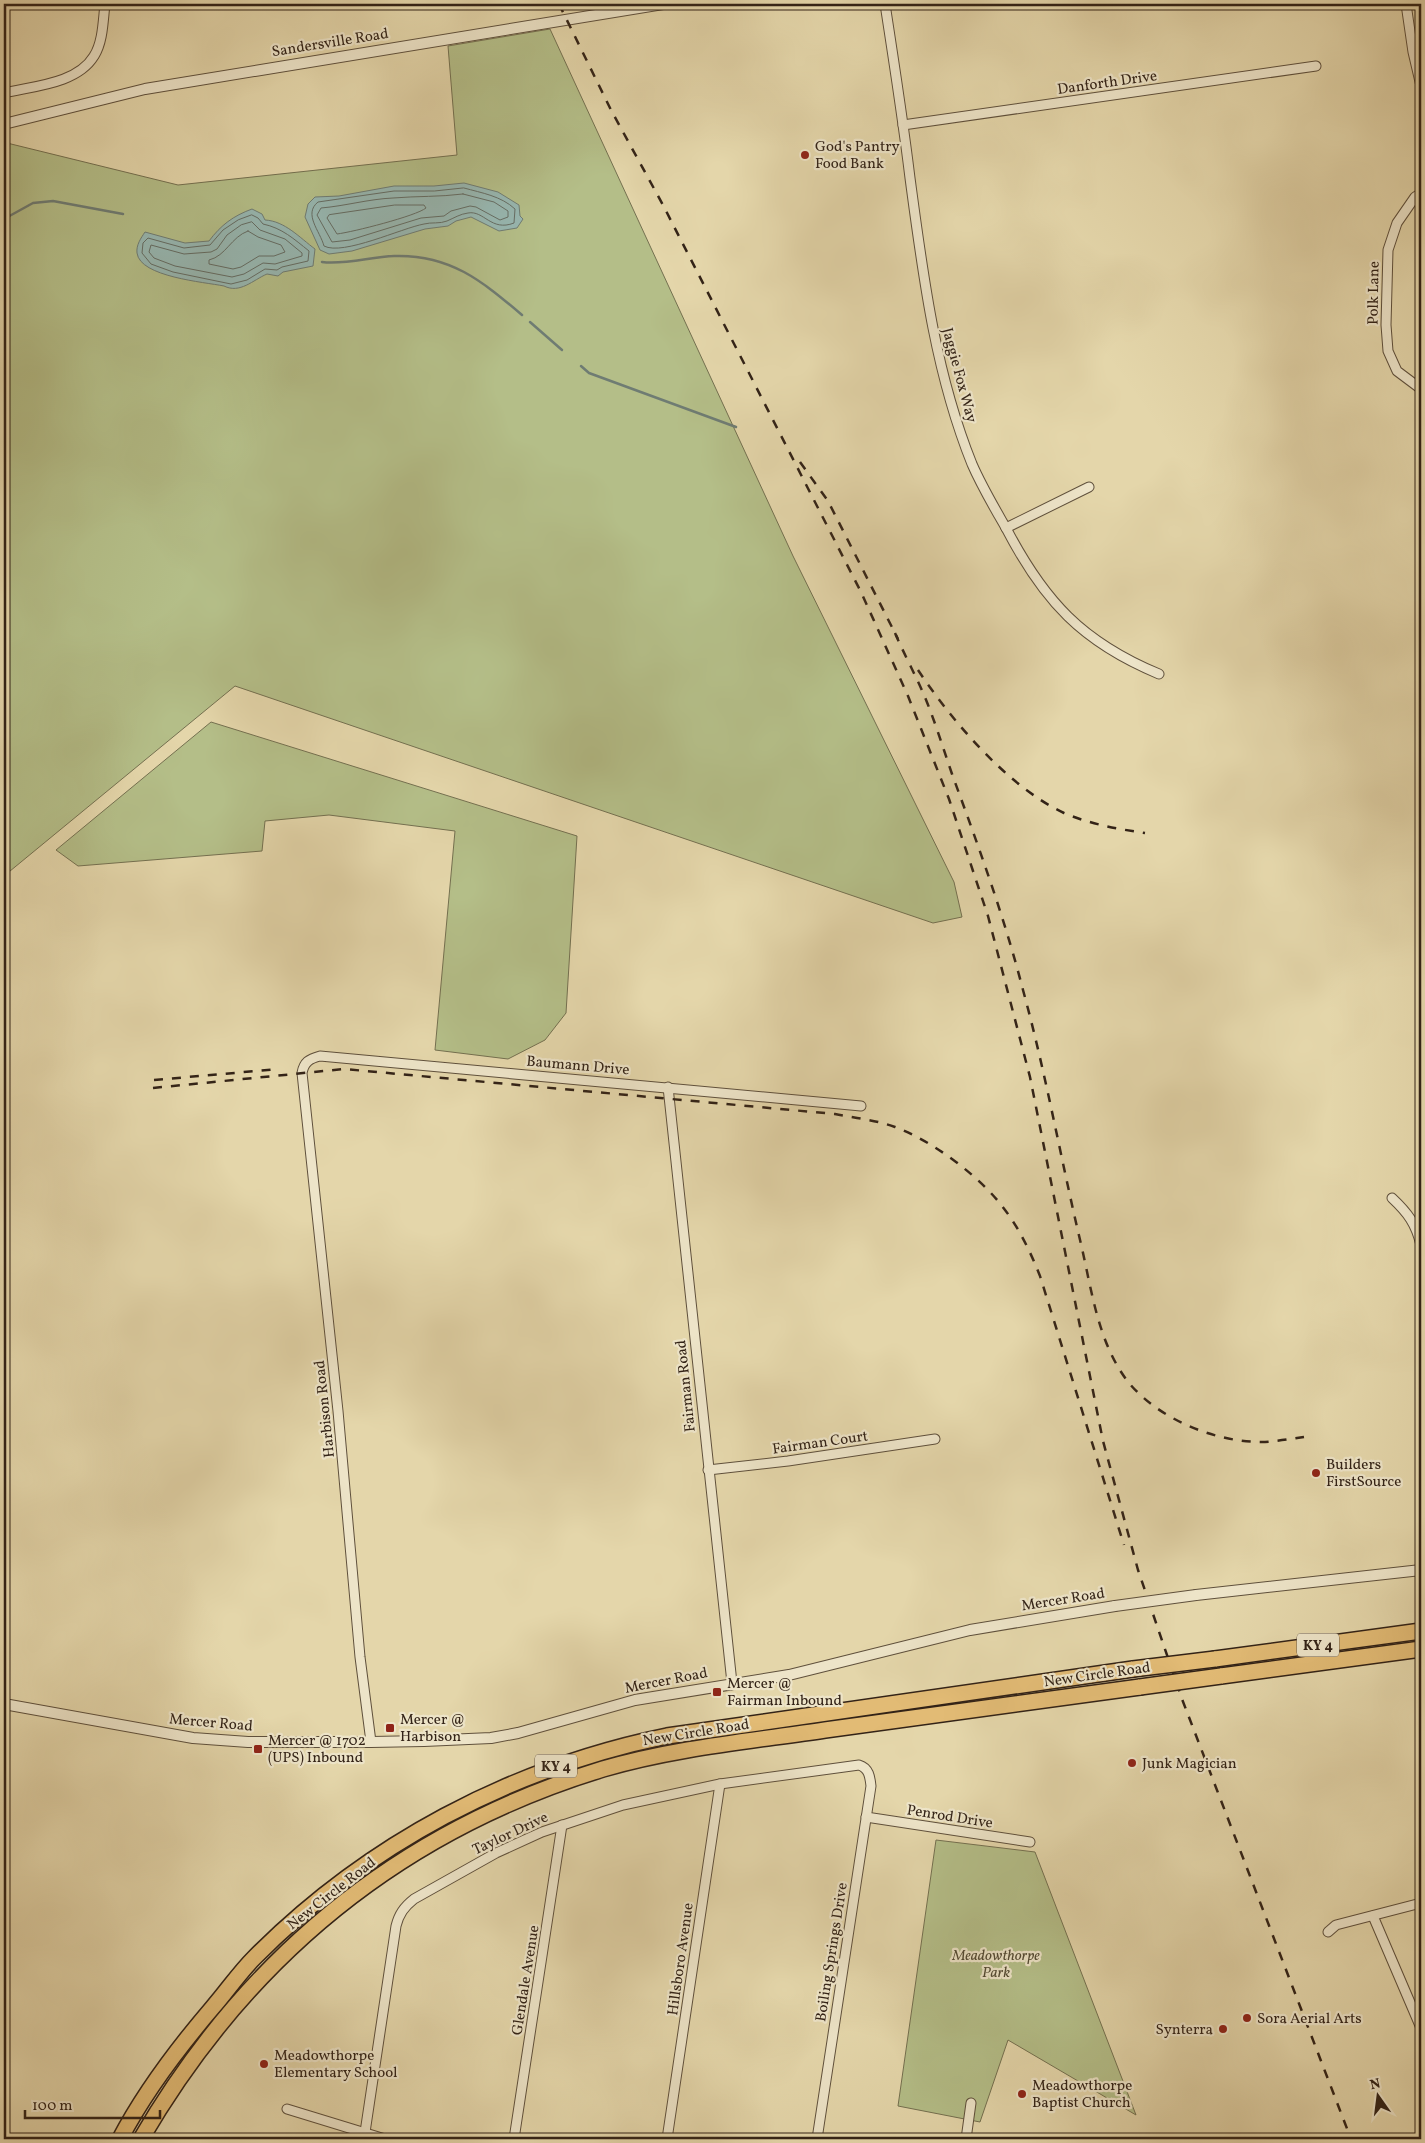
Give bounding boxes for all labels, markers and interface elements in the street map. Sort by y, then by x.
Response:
street label: Sandersville Road [270,24,390,63]
street label: Danforth Drive [1056,66,1158,101]
place label: God's Pantry Food Bank [815,137,900,175]
marker: God's Pantry Food Bank [799,149,811,161]
street label: Polk Lane [1363,261,1386,325]
street label: Jaggie Fox Way [936,326,981,425]
street label: Baumann Drive [525,1052,630,1081]
street label: Fairman Road [671,1339,702,1433]
street label: Harbison Road [310,1359,341,1459]
street label: Fairman Court [771,1426,869,1461]
place label: Builders FirstSource [1326,1455,1401,1493]
marker: Builders FirstSource [1310,1467,1322,1479]
street label: Mercer Road [1020,1584,1106,1617]
road number: KY 4 [1297,1634,1339,1656]
street label: New Circle Road [1042,1658,1152,1693]
street label: Mercer Road [623,1663,710,1700]
place label: Mercer @ Fairman Inbound [727,1674,842,1712]
marker: Mercer @ Fairman Inbound [711,1686,723,1698]
street label: Mercer Road [168,1709,254,1738]
place label: Mercer @ Harbison [400,1710,465,1748]
street label: New Circle Road [641,1715,751,1752]
marker: Mercer @ Harbison [384,1722,396,1734]
place label: Mercer @ 1702 (UPS) Inbound [268,1731,366,1769]
marker: Mercer @ 1702 (UPS) Inbound [252,1743,264,1755]
road number: KY 4 [535,1754,577,1778]
place label: Junk Magician [1142,1754,1237,1775]
marker: Junk Magician [1126,1757,1138,1769]
street label: Penrod Drive [905,1800,994,1835]
street label: Taylor Drive [469,1808,552,1861]
street label: New Circle Road [283,1853,381,1936]
street label: Boiling Springs Drive [811,1881,854,2023]
street label: Hillsboro Avenue [663,1901,700,2017]
street label: Glendale Avenue [507,1924,546,2037]
park label: Meadowthorpe Park [951,1946,1040,1984]
place label: Sora Aerial Arts [1257,2009,1362,2030]
marker: Sora Aerial Arts [1241,2012,1253,2024]
place label: Synterra [1155,2020,1213,2041]
marker: Synterra [1217,2023,1229,2035]
place label: Meadowthorpe Elementary School [274,2046,397,2084]
marker: Meadowthorpe Elementary School [258,2058,270,2070]
north arrow [1352,2070,1402,2120]
text: N [1368,2074,1382,2095]
place label: Meadowthorpe Baptist Church [1032,2076,1132,2114]
scale bar [25,2088,160,2120]
marker: Meadowthorpe Baptist Church [1016,2088,1028,2100]
text: 100 m [32,2096,72,2117]

